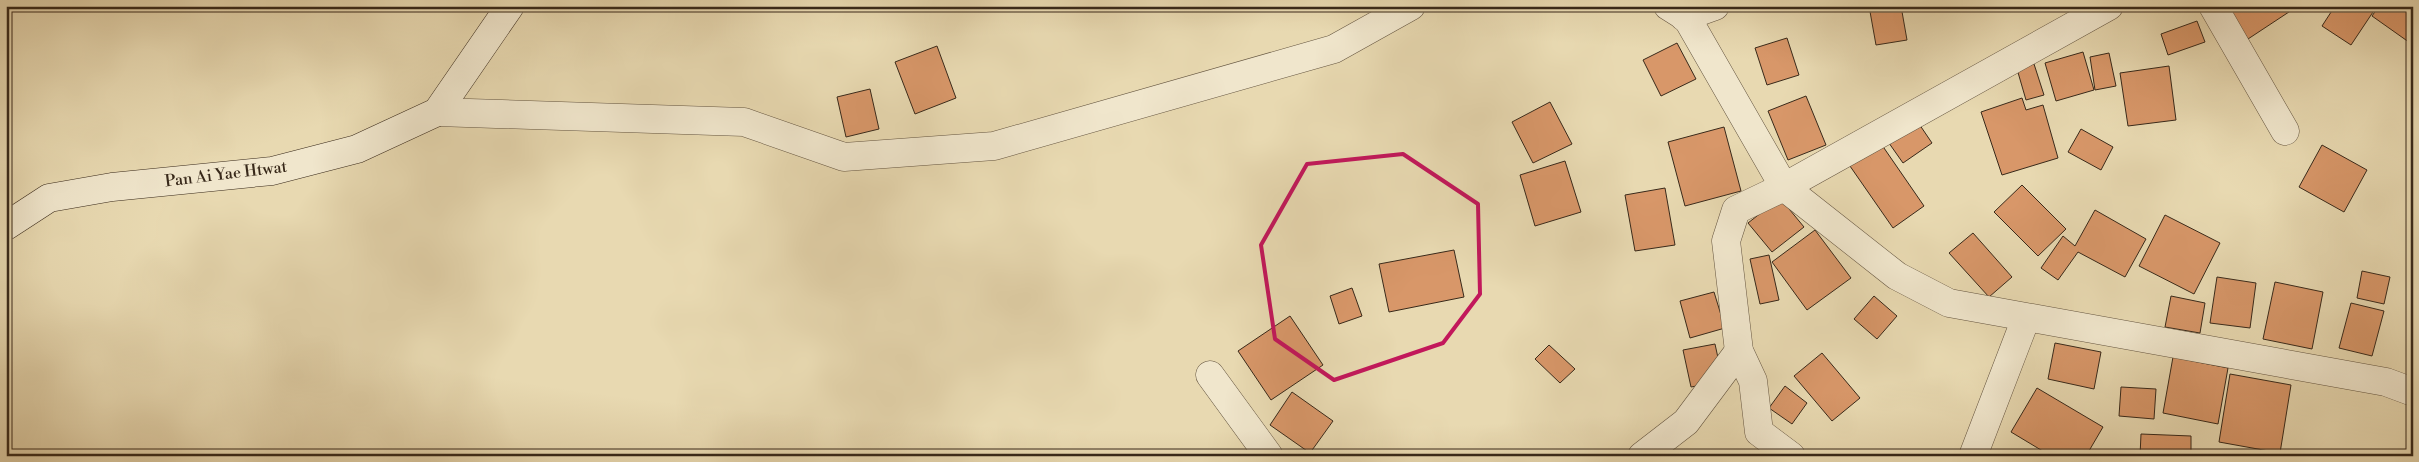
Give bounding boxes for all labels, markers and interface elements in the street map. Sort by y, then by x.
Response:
street label: Pan Ai Yae Htwat [164,157,289,191]

